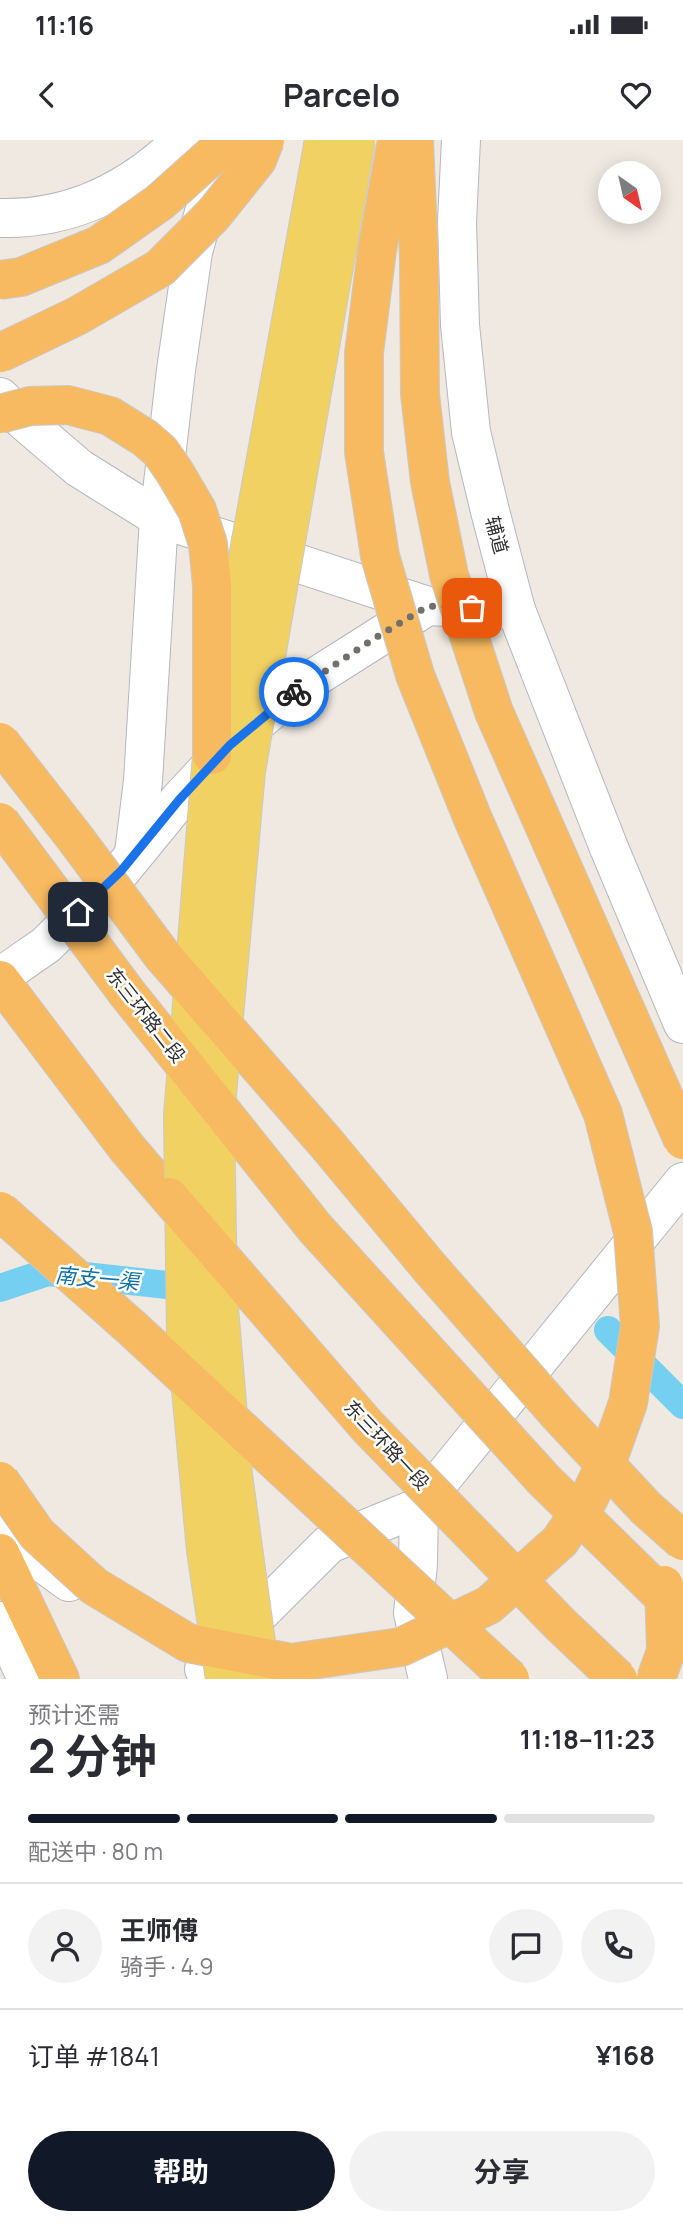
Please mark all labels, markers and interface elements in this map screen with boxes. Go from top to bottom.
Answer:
text: 11:16 [35,7,94,43]
text: Parcelo [283,73,400,117]
icon: back [28,76,66,114]
icon: heart [617,76,655,114]
north arrow [598,161,662,224]
map controls [598,161,661,224]
street label: 辅道 [480,513,514,557]
pin [442,578,502,638]
icon: bag [453,589,491,627]
courier [259,657,329,727]
icon: bike [275,673,313,711]
pin [48,882,108,942]
icon: home [59,893,97,931]
street label: 东三环路二段 [101,962,191,1068]
water label: 南支一渠 [54,1260,143,1296]
street label: 东三环路一段 [339,1394,435,1496]
text: 预计还需 [28,1698,120,1730]
text: 11:18–11:23 [520,1721,655,1757]
text: 2 分钟 [28,1724,157,1787]
text: 配送中 · 80 m [28,1835,163,1867]
button: person [28,1909,102,1983]
button: chat [489,1909,563,1983]
button: phone [581,1909,655,1983]
text: 王师傅 [120,1912,198,1948]
text: 骑手 · 4.9 [120,1950,214,1982]
text: ¥168 [596,2037,655,2073]
text: 订单 #1841 [28,2038,160,2074]
button: 帮助 [28,2131,335,2211]
button: 分享 [349,2131,655,2211]

